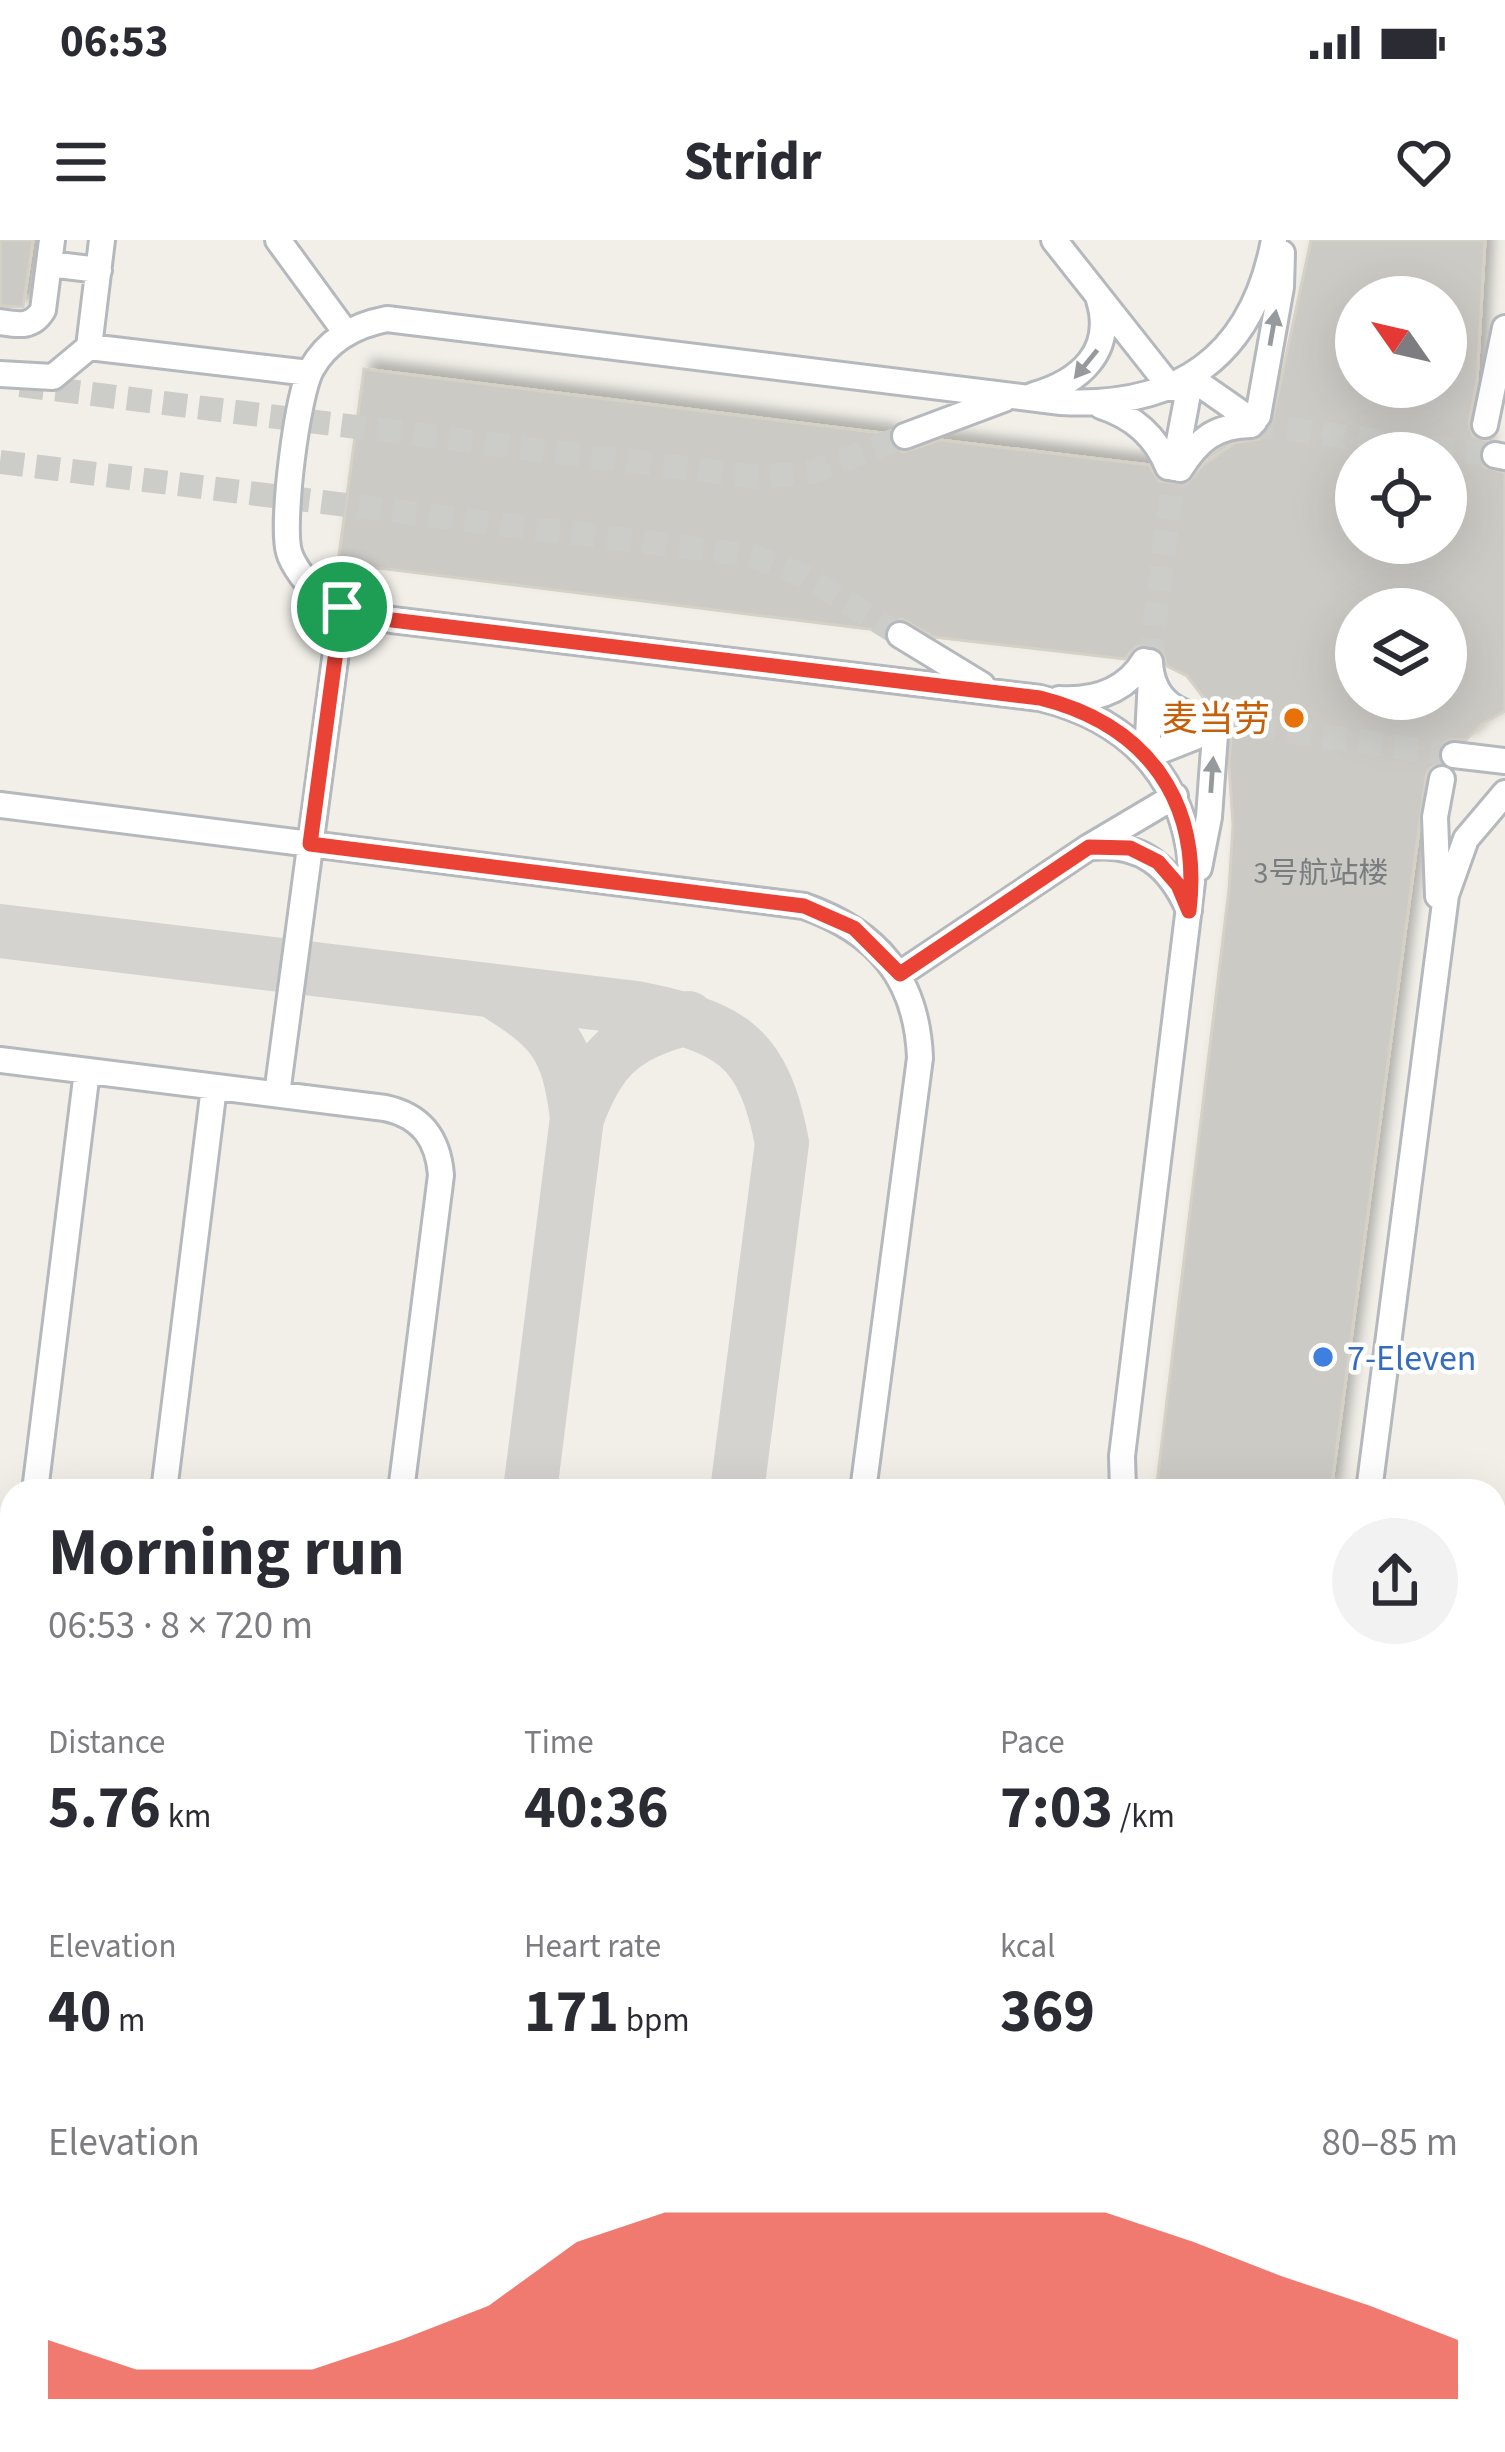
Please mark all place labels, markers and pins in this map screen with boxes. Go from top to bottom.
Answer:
pin [291,556,393,658]
place label: 麦当劳 [1162,694,1270,745]
marker: 麦当劳 [1281,705,1307,731]
place label: 7-Eleven [1347,1333,1477,1384]
marker: 7-Eleven [1310,1344,1336,1370]

